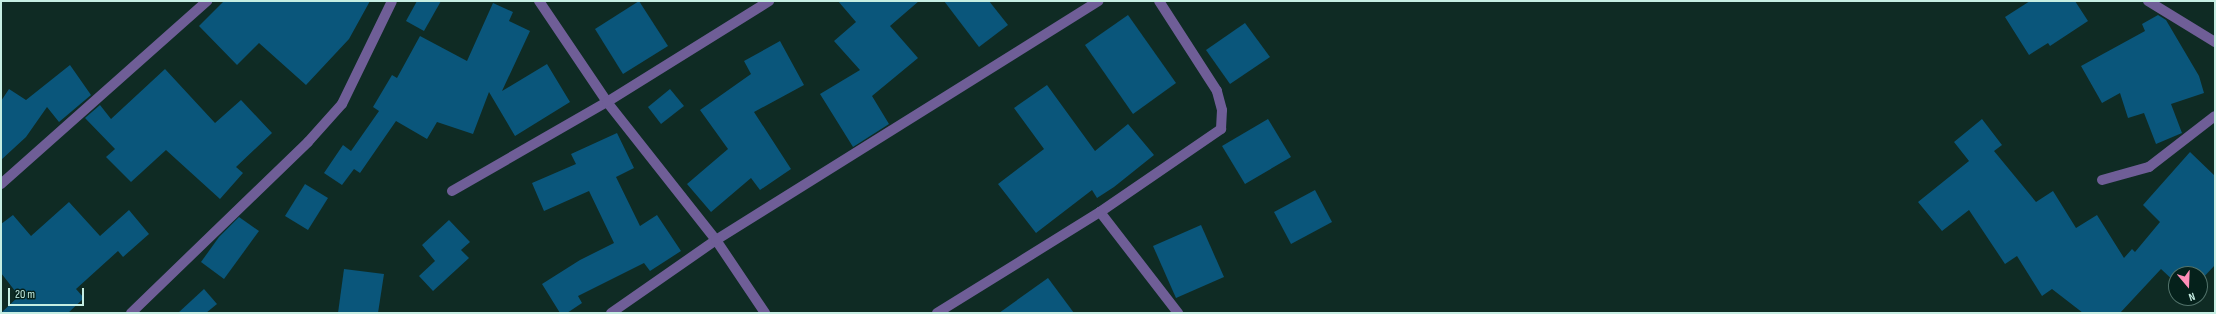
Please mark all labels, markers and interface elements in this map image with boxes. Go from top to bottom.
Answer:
north arrow [2168,266,2208,306]
scale bar [10,280,86,306]
text: 20 m [15,287,35,302]
text: N [2187,290,2197,304]

